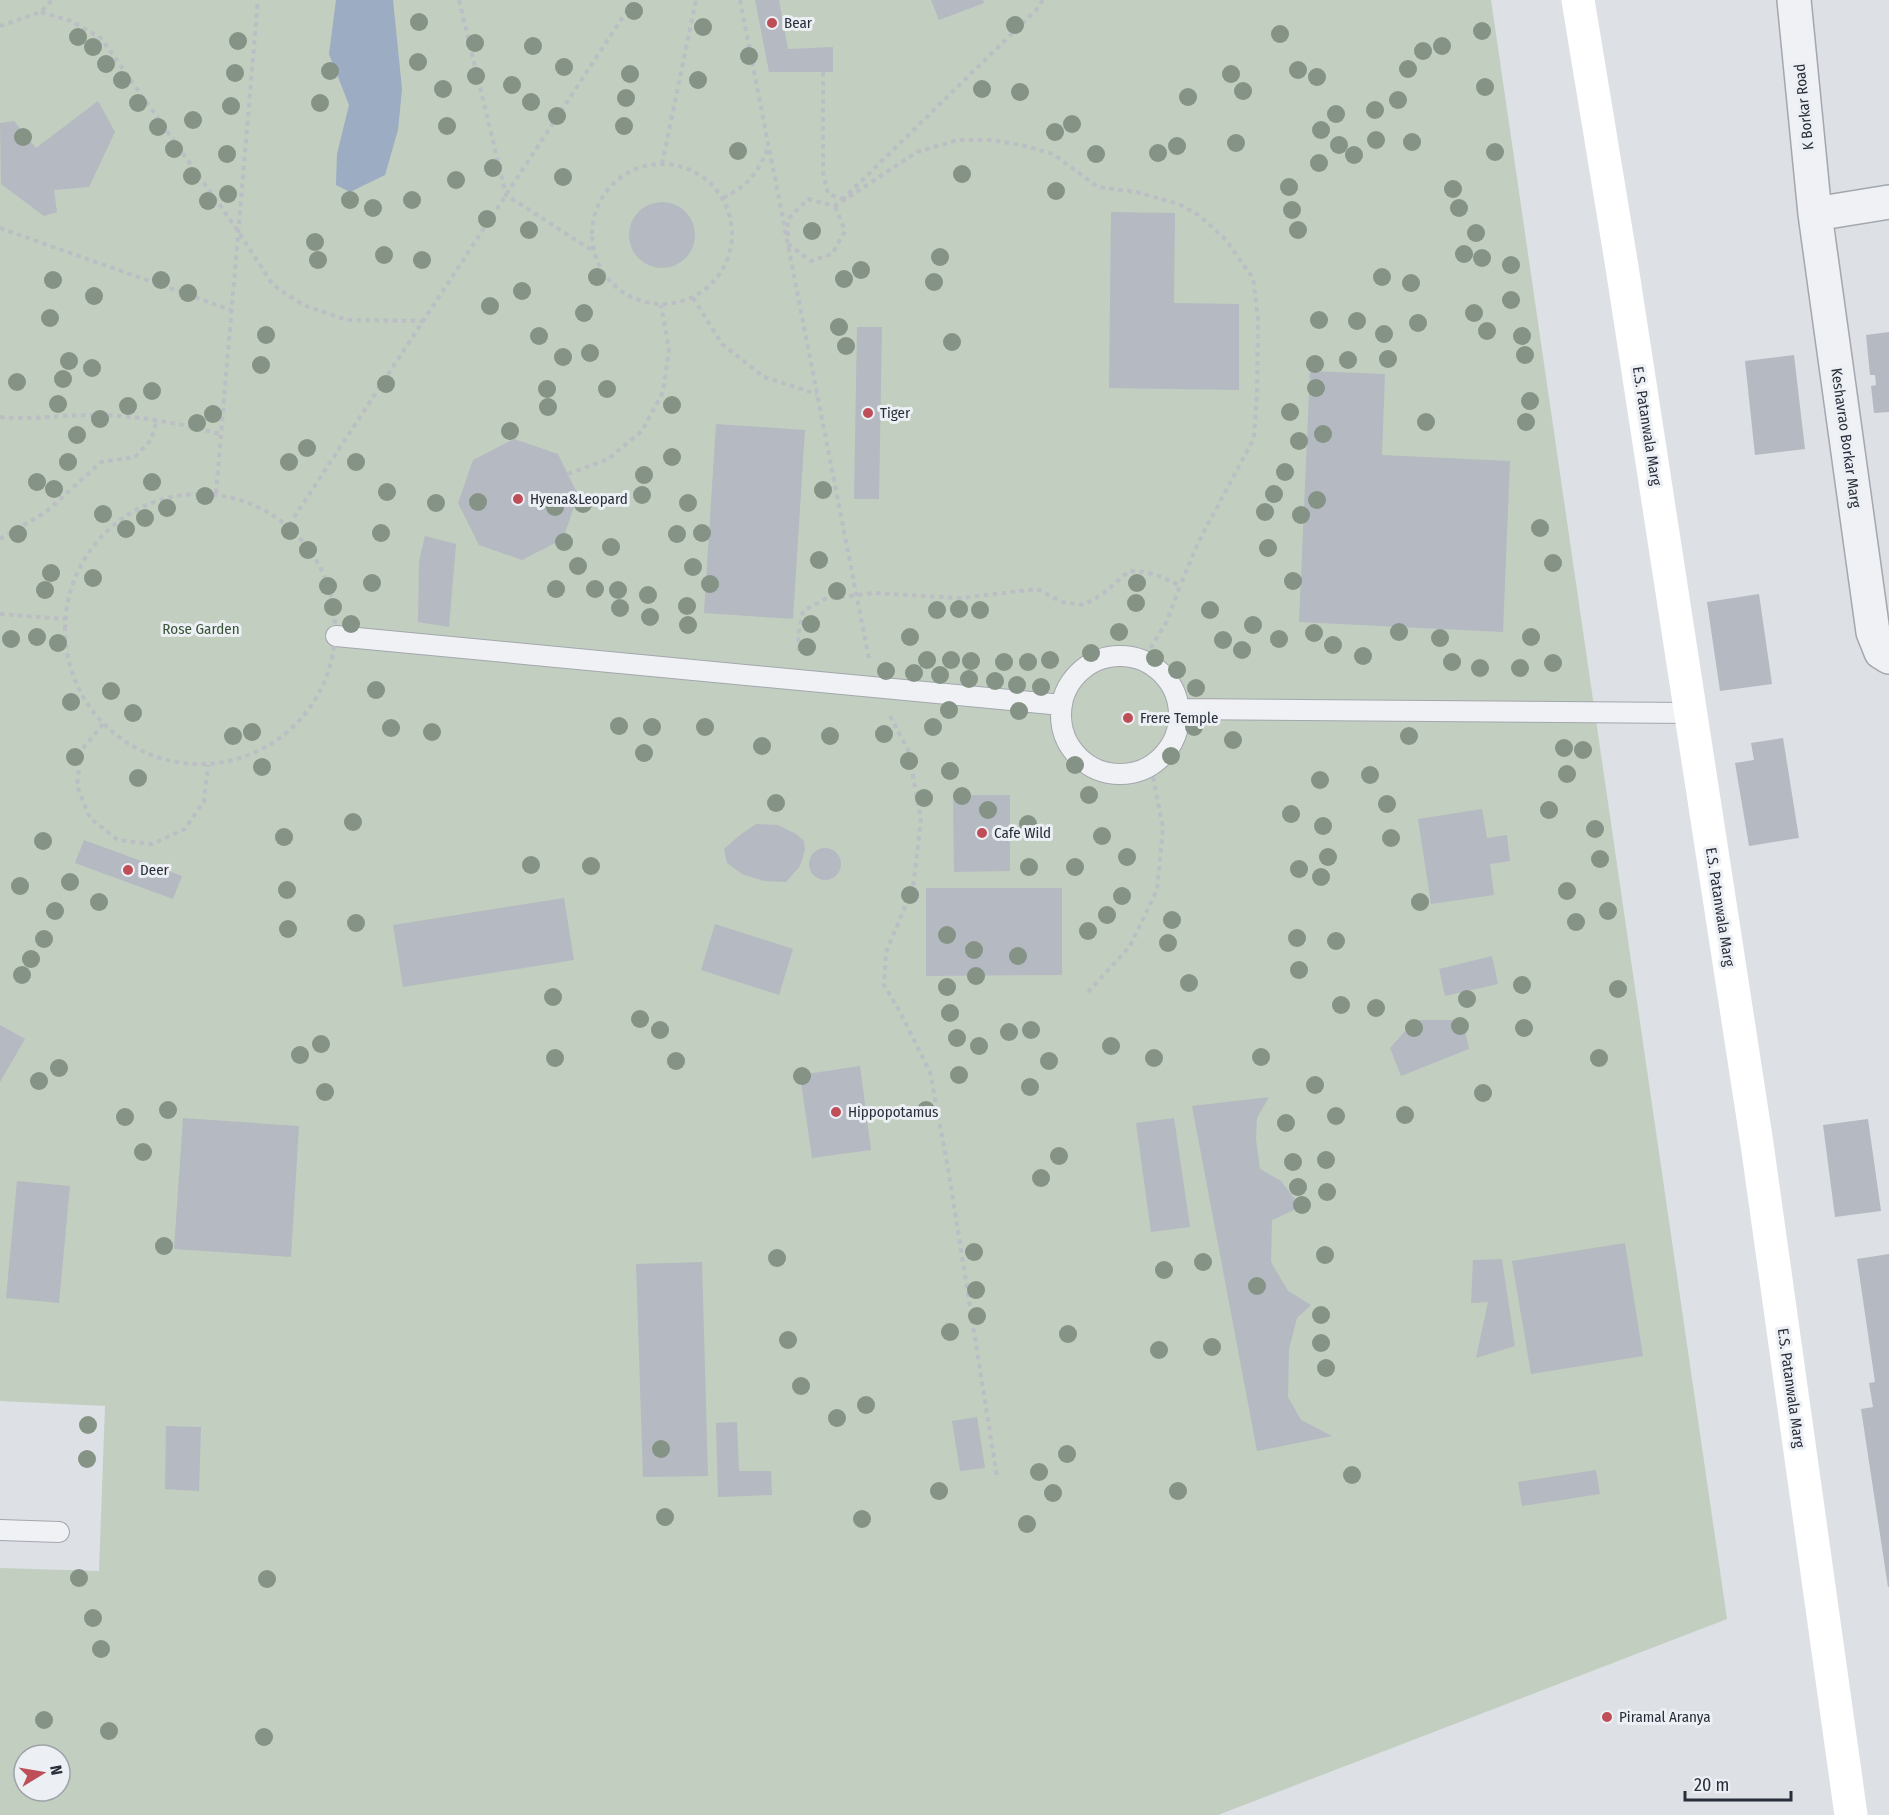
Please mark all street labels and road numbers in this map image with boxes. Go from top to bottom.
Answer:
street label: K Borkar Road [1791,63,1817,151]
street label: E.S. Patanwala Marg [1629,365,1665,487]
street label: Keshavrao Borkar Marg [1827,367,1865,509]
street label: E.S. Patanwala Marg [1702,846,1738,968]
street label: E.S. Patanwala Marg [1774,1327,1808,1449]

